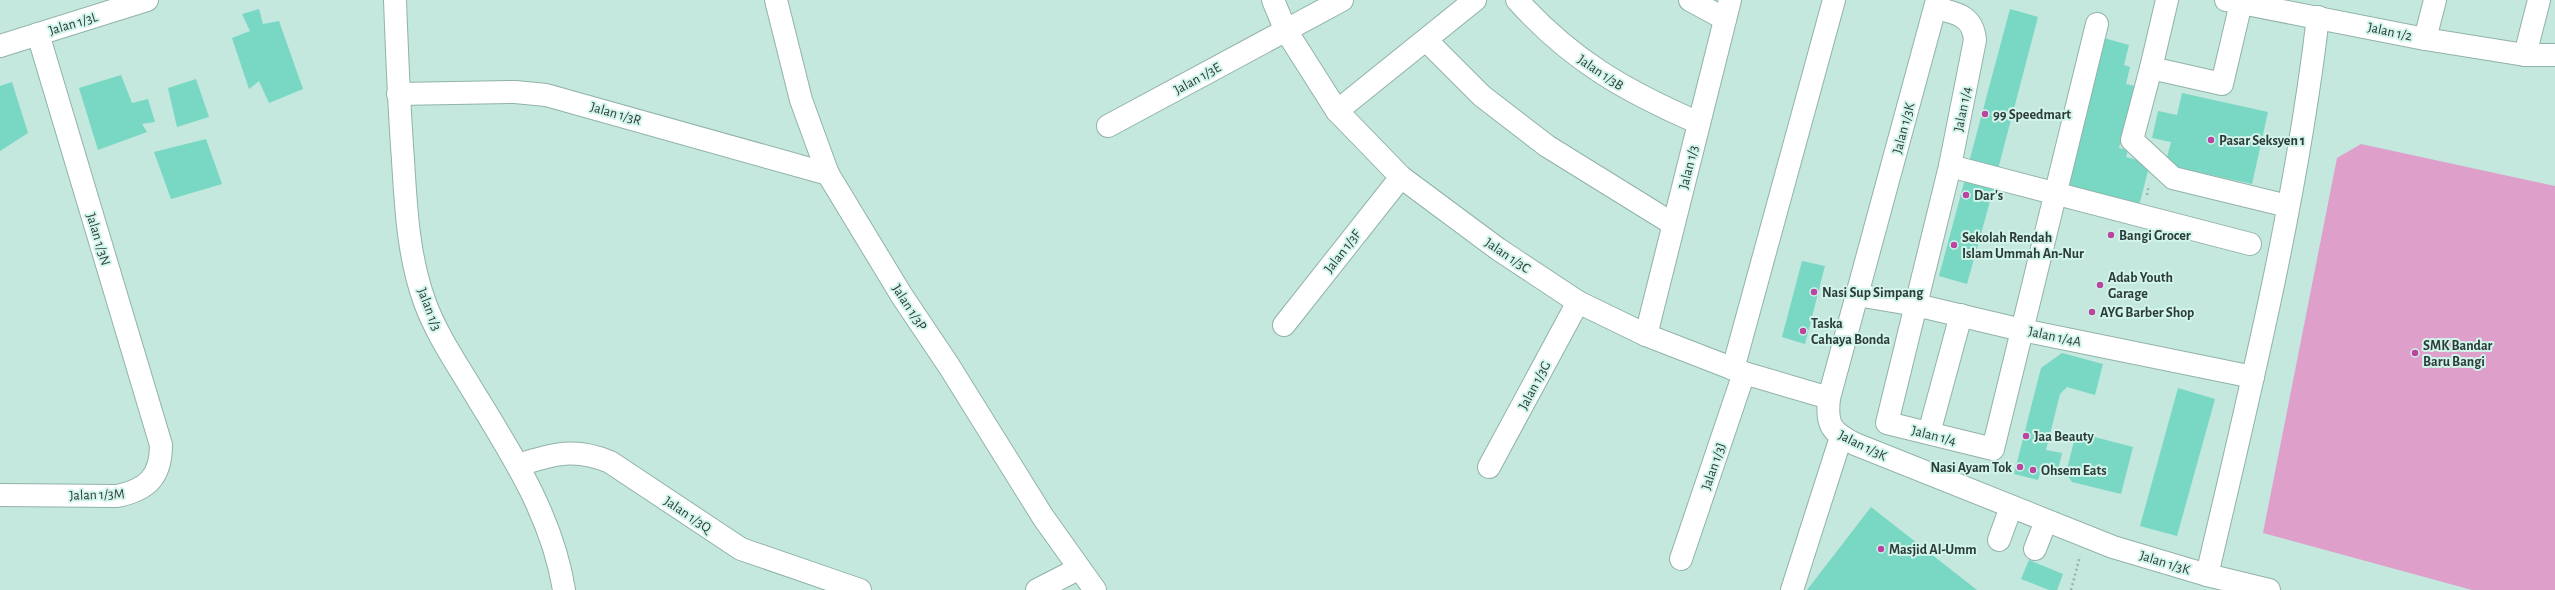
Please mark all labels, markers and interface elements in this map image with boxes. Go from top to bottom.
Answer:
street label: Jalan 1/3L [47,10,100,38]
street label: Jalan 1/2 [2366,20,2413,44]
street label: Jalan 1/3B [1575,52,1626,93]
street label: Jalan 1/3E [1172,60,1223,97]
street label: Jalan 1/4 [1952,85,1974,133]
street label: Jalan 1/3R [589,100,643,128]
street label: Jalan 1/3K [1890,101,1918,155]
place label: 99 Speedmart [1993,108,2071,122]
marker: 99 Speedmart [1980,109,1990,119]
place label: Pasar Seksyen 1 [2219,134,2305,148]
marker: Pasar Seksyen 1 [2206,135,2216,145]
street label: Jalan 1/3 [1677,144,1701,191]
place label: Dar's [1974,189,2003,203]
marker: Dar's [1961,190,1971,200]
street label: Jalan 1/3N [83,211,113,267]
street label: Jalan 1/3F [1322,227,1364,276]
place label: Bangi Grocer [2119,229,2191,243]
marker: Bangi Grocer [2106,230,2116,240]
place label: Sekolah Rendah Islam Ummah An-Nur [1962,231,2084,261]
street label: Jalan 1/3C [1482,236,1533,276]
marker: Sekolah Rendah Islam Ummah An-Nur [1949,240,1959,250]
place label: Adab Youth Garage [2108,271,2173,301]
marker: Adab Youth Garage [2095,280,2105,290]
street label: Jalan 1/3P [889,282,929,333]
street label: Jalan 1/3 [415,286,444,333]
place label: Nasi Sup Simpang [1822,286,1924,300]
marker: Nasi Sup Simpang [1809,287,1819,297]
place label: AYG Barber Shop [2100,306,2194,320]
marker: AYG Barber Shop [2087,307,2097,317]
place label: Taska Cahaya Bonda [1811,317,1891,347]
street label: Jalan 1/4A [2027,325,2082,349]
marker: Taska Cahaya Bonda [1798,326,1808,336]
place label: SMK Bandar Baru Bangi [2423,339,2493,369]
marker: SMK Bandar Baru Bangi [2410,348,2420,358]
street label: Jalan 1/3G [1516,359,1553,412]
street label: Jalan 1/4 [1910,424,1958,448]
street label: Jalan 1/3K [1836,428,1889,464]
place label: Jaa Beauty [2034,430,2094,444]
marker: Jaa Beauty [2021,431,2031,441]
street label: Jalan 1/3J [1699,441,1729,492]
place label: Nasi Ayam Tok [1930,461,2012,475]
marker: Nasi Ayam Tok [2015,462,2025,472]
place label: Ohsem Eats [2041,464,2107,478]
marker: Ohsem Eats [2028,465,2038,475]
street label: Jalan 1/3M [69,487,125,503]
street label: Jalan 1/3Q [661,494,715,537]
place label: Masjid Al-Umm [1889,543,1977,557]
marker: Masjid Al-Umm [1876,544,1886,554]
street label: Jalan 1/3K [2138,549,2192,577]

